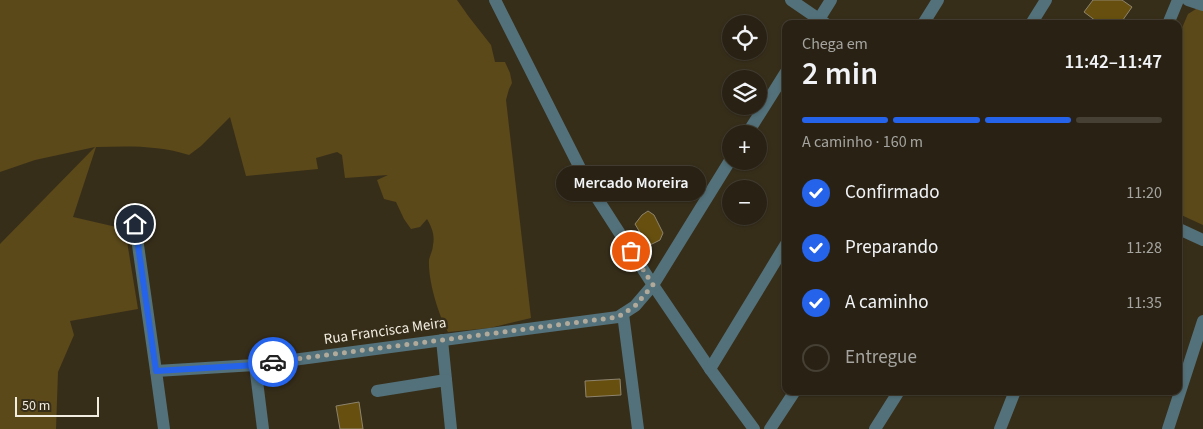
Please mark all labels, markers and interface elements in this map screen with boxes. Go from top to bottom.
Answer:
map controls [722,15,767,225]
button: locate [722,15,767,60]
text: Chega em [802,33,868,55]
text: 11:42–11:47 [1064,49,1162,76]
text: 2 min [802,51,878,97]
button: layers [722,70,767,115]
button: + [722,125,767,170]
text: A caminho · 160 m [802,131,923,153]
callout: Mercado Moreira [556,166,706,201]
text: Mercado Moreira [574,172,688,194]
icon: check [802,179,830,207]
text: Confirmado [845,179,940,206]
button: − [722,180,767,225]
text: 11:20 [1126,182,1162,204]
pin [114,203,156,245]
icon: home [121,210,149,238]
pin [610,230,652,272]
icon: check [802,234,830,262]
text: Preparando [845,234,938,261]
icon: bag [617,237,645,265]
text: 11:28 [1126,237,1162,259]
icon: check [802,289,830,317]
text: A caminho [845,289,929,316]
text: 11:35 [1126,292,1162,314]
street label: Rua Francisca Meira [322,312,448,350]
courier [248,337,298,387]
text: Entregue [845,344,917,371]
icon: car [259,348,287,376]
scale bar [15,394,99,417]
text: 50 m [22,396,50,416]

